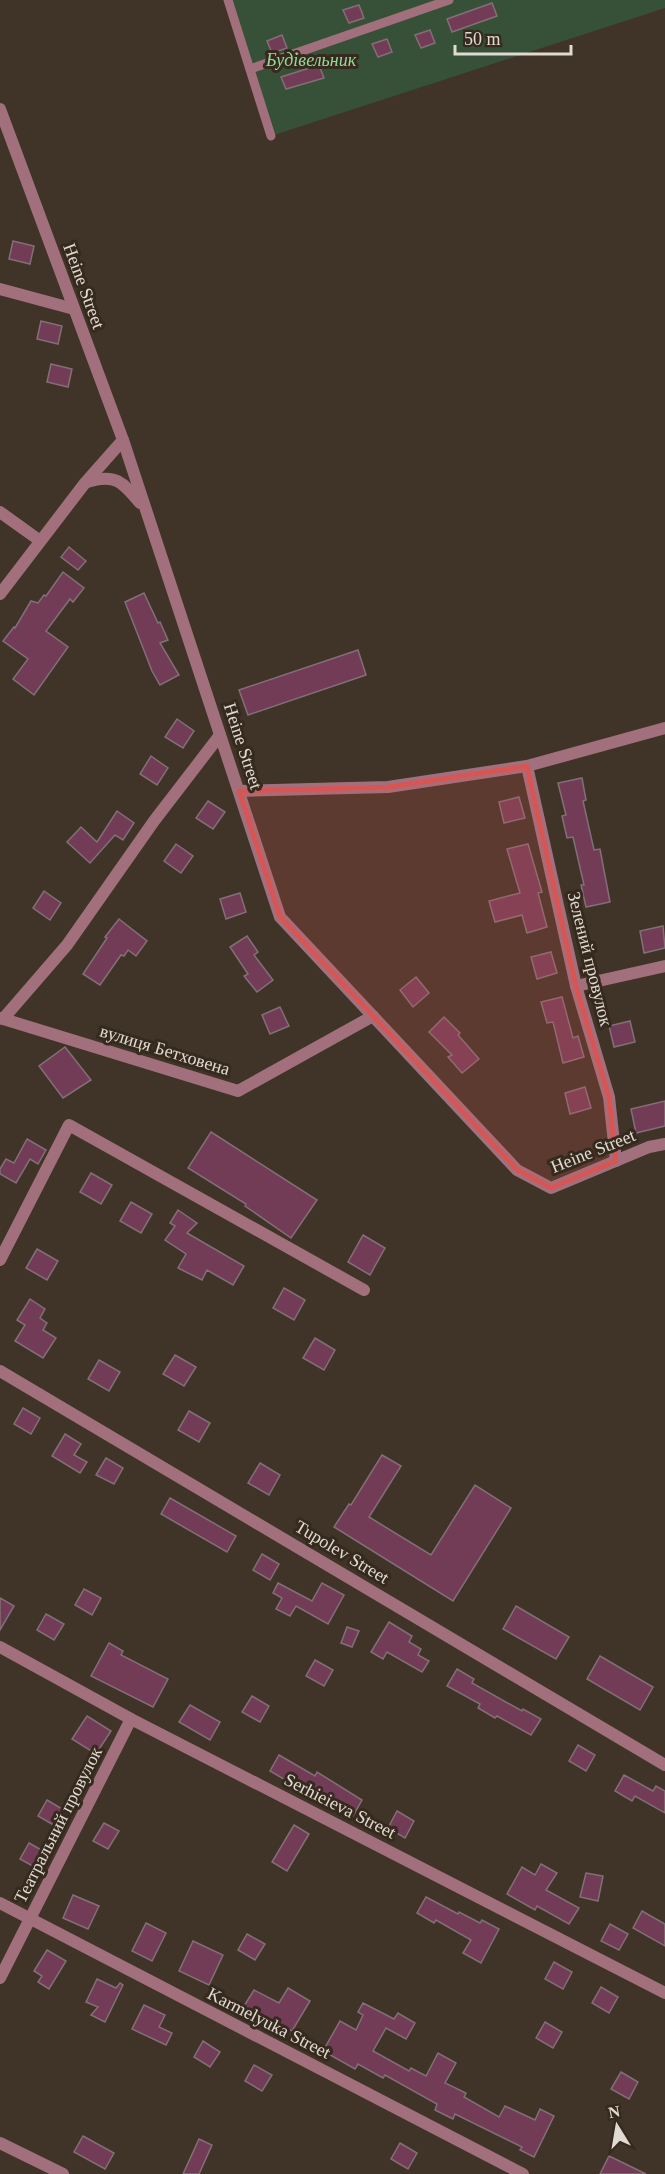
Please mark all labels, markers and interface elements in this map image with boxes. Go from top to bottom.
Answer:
scale bar [455,18,570,56]
text: 50 m [464,29,501,49]
park label: Будівельник [265,50,357,70]
street label: Heine Street [59,241,109,331]
street label: Heine Street [220,700,266,792]
street label: Зелений провулок [564,890,616,1029]
street label: вулиця Бетховена [98,1021,232,1079]
street label: Heine Street [548,1125,638,1177]
street label: Tupolev Street [291,1516,393,1588]
street label: Театральний провулок [10,1743,106,1906]
street label: Serhieieva Street [281,1769,399,1843]
street label: Karmelyuka Street [204,1983,334,2063]
north arrow [587,2096,647,2156]
text: N [607,2102,622,2121]

